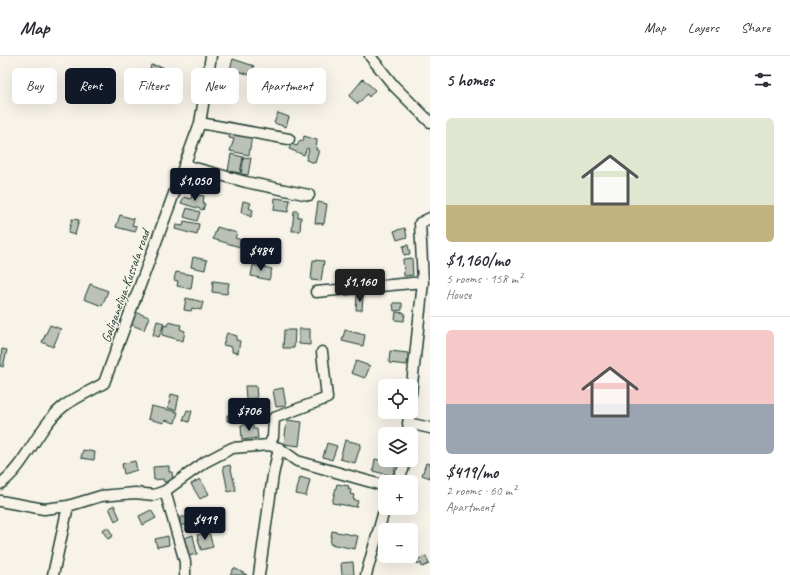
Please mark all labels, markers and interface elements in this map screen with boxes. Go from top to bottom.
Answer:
text: Map [20,16,50,40]
text: Map [644,19,666,36]
text: Layers [688,19,719,36]
text: Share [741,19,770,36]
chip: Buy [12,68,57,104]
chip: Rent [65,68,116,104]
chip: Filters [124,68,183,104]
chip: New [191,68,239,104]
chip: Apartment [247,68,326,104]
icon: filters [752,69,774,91]
text: 5 homes [446,70,494,91]
icon: home [574,144,646,216]
pin: $1,050 [162,168,228,202]
text: $1,050 [179,173,211,189]
street label: Galiganeliya-Kussala road [97,225,155,345]
pin: $484 [237,238,285,272]
text: $484 [249,243,273,259]
text: $1,160/mo [446,250,510,271]
pin: $1,160 [327,269,393,303]
text: 5 rooms · 158 m² [446,271,522,287]
text: $1,160 [344,274,376,290]
text: House [446,287,471,303]
icon: home [574,356,646,428]
map controls [378,379,418,563]
button: locate [378,379,418,419]
pin: $706 [225,398,273,432]
text: $706 [237,403,261,419]
button: layers [378,427,418,467]
text: $419/mo [446,462,498,483]
button: + [378,475,418,515]
text: 2 rooms · 60 m² [446,483,516,499]
text: Apartment [446,499,494,515]
pin: $419 [181,507,229,541]
text: $419 [193,512,217,528]
button: − [378,523,418,563]

